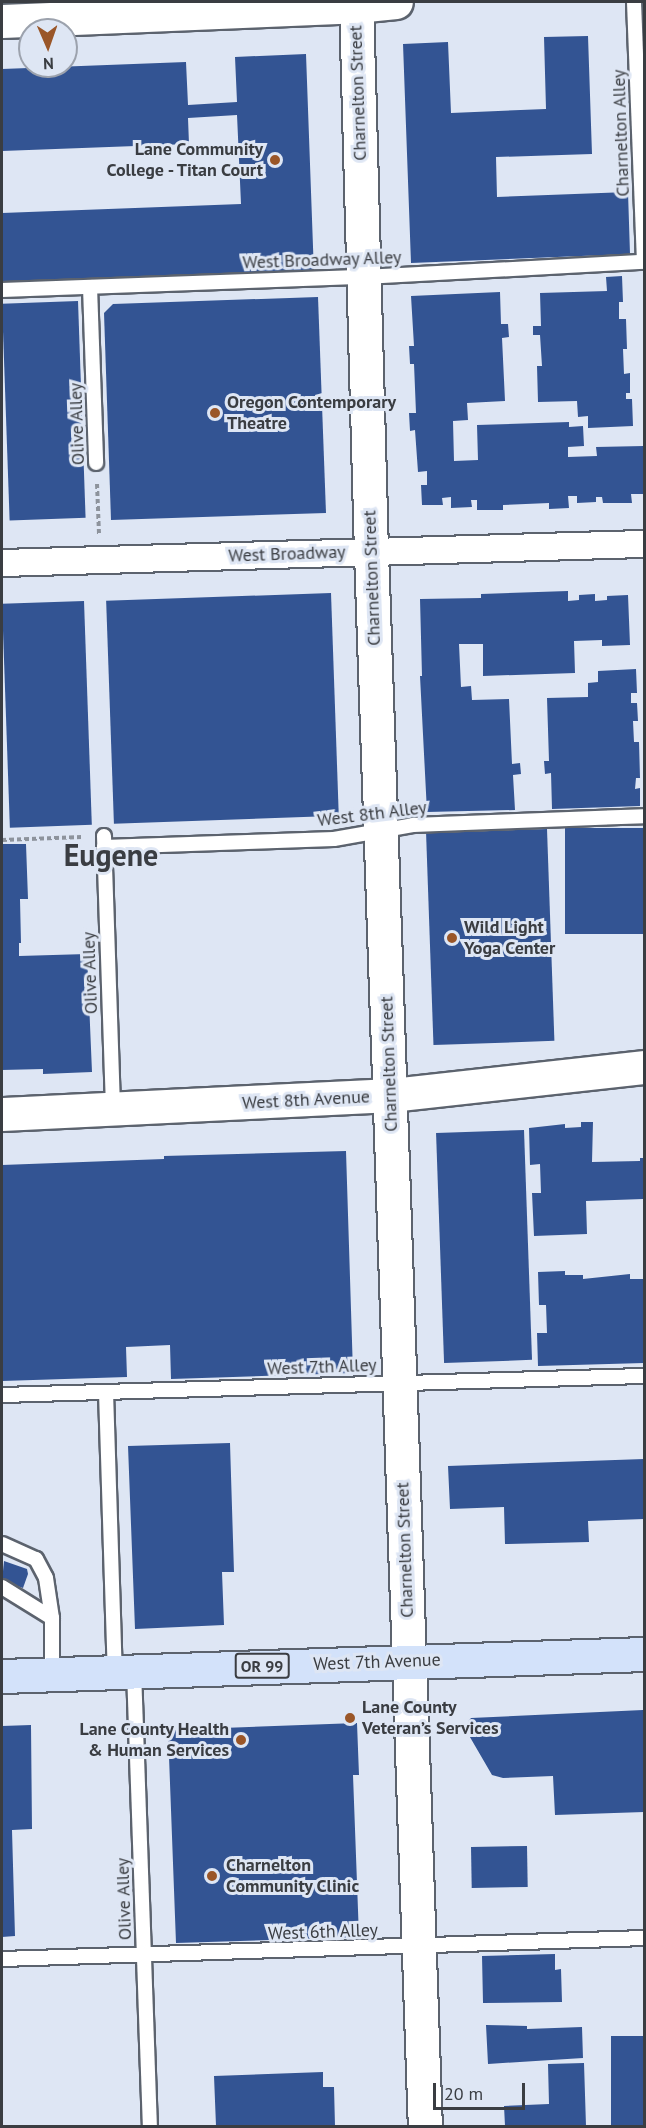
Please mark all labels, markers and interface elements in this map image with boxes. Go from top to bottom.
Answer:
north arrow [18,18,78,78]
street label: Charnelton Street [345,25,371,161]
text: N [43,54,54,74]
street label: Charnelton Alley [608,69,634,197]
place label: Lane Community College - Titan Court [103,139,263,182]
marker: Lane Community College - Titan Court [268,153,282,167]
street label: West Broadway Alley [242,246,402,274]
street label: Olive Alley [65,382,89,466]
place label: Oregon Contemporary Theatre [227,392,396,434]
marker: Oregon Contemporary Theatre [208,406,222,420]
street label: Charnelton Street [359,510,385,646]
street label: West Broadway [228,541,346,567]
street label: West 8th Alley [316,797,428,831]
district label: Eugene [64,837,158,873]
place label: Wild Light Yoga Center [464,917,556,960]
street label: Olive Alley [78,931,102,1015]
marker: Wild Light Yoga Center [445,931,459,945]
street label: Charnelton Street [376,996,402,1132]
street label: West 8th Avenue [241,1086,371,1114]
street label: West 7th Alley [267,1354,377,1380]
street label: Charnelton Street [392,1482,418,1618]
street label: West 7th Avenue [313,1649,441,1675]
road number: OR 99 [234,1653,290,1679]
place label: Lane County Veteran’s Services [362,1697,499,1740]
marker: Lane County Veteran’s Services [343,1711,357,1725]
place label: Lane County Health & Human Services [79,1719,229,1762]
marker: Lane County Health & Human Services [234,1733,248,1747]
place label: Charnelton Community Clinic [226,1855,360,1898]
street label: Olive Alley [112,1857,136,1941]
marker: Charnelton Community Clinic [203,1867,221,1885]
street label: West 6th Alley [267,1919,379,1945]
scale bar [436,2071,528,2109]
text: 20 m [444,2082,483,2105]

